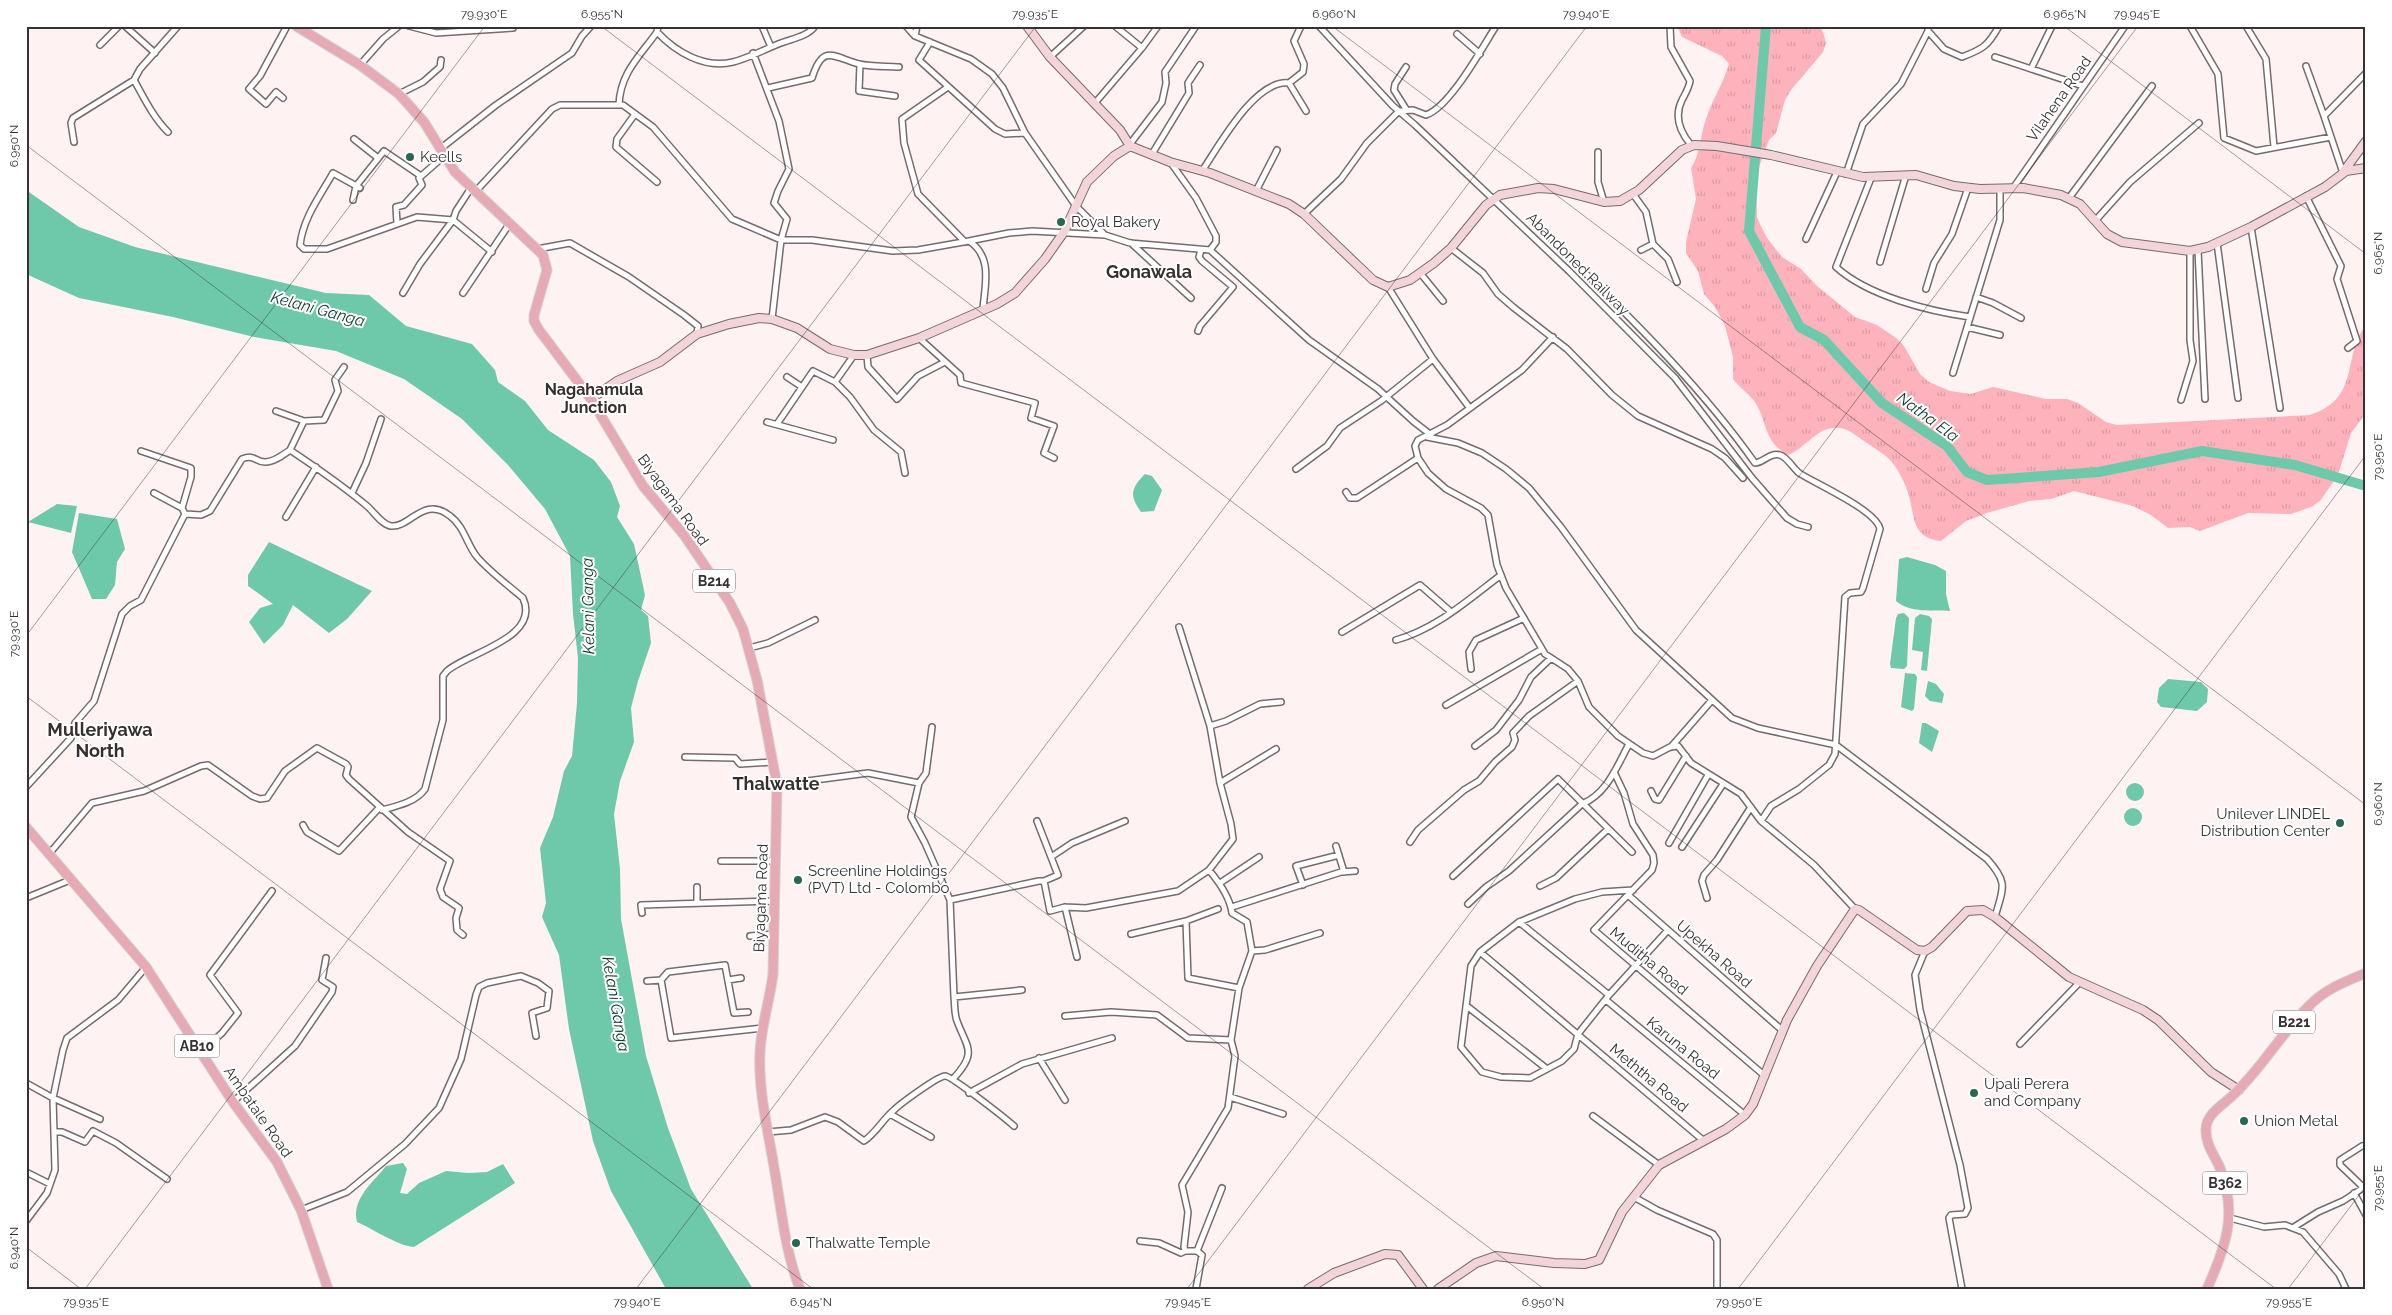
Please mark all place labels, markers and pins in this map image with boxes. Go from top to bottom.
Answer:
place label: Keells [420,148,462,166]
marker: Keells [404,151,416,163]
place label: Royal Bakery [1071,213,1161,231]
marker: Royal Bakery [1055,216,1067,228]
place label: Unilever LINDEL Distribution Center [2201,805,2331,840]
marker: Unilever LINDEL Distribution Center [2334,817,2346,829]
place label: Screenline Holdings (PVT) Ltd - Colombo [808,862,949,897]
marker: Screenline Holdings (PVT) Ltd - Colombo [792,874,804,886]
place label: Upali Perera and Company [1984,1075,2081,1110]
marker: Upali Perera and Company [1968,1087,1980,1099]
place label: Union Metal [2254,1112,2339,1130]
marker: Union Metal [2238,1115,2250,1127]
place label: Thalwatte Temple [806,1234,931,1252]
marker: Thalwatte Temple [790,1237,802,1249]

